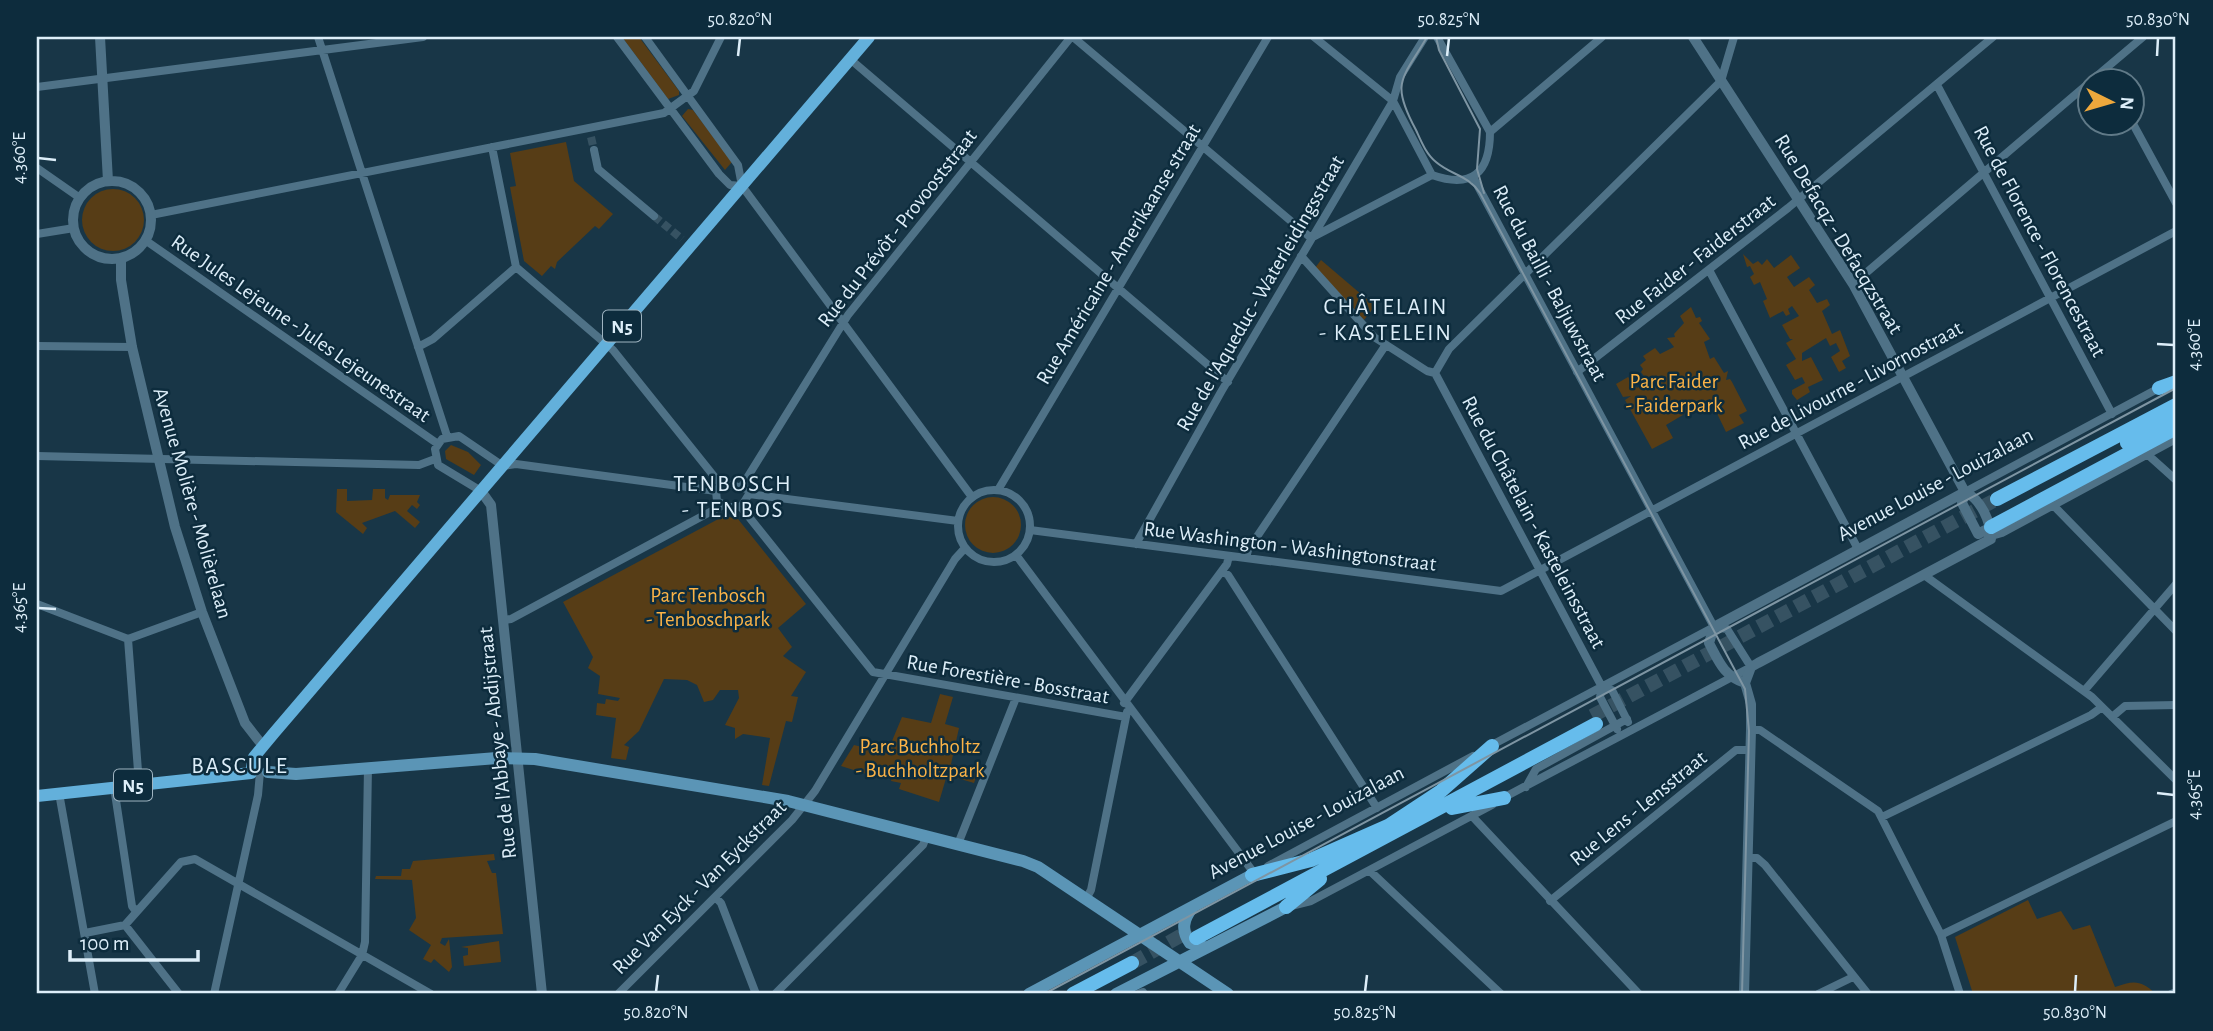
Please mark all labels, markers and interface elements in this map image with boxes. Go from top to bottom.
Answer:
text: 50.820°N [708,11,772,29]
text: 50.825°N [1418,11,1480,29]
text: 50.830°N [2126,11,2190,29]
north arrow [2076,66,2146,136]
text: N [2116,96,2136,111]
street label: Rue Américaine - Amerikaanse straat [1032,120,1205,388]
street label: Rue de Florence - Florencestraat [1970,122,2110,361]
street label: Rue du Prévôt - Provooststraat [814,125,981,331]
street label: Rue Defacqz - Defacqzstraat [1771,131,1907,338]
text: 4.360°E [11,132,29,184]
street label: Rue de l'Aqueduc - Waterleidingsstraat [1173,152,1348,435]
street label: Rue du Bailli - Baljuwstraat [1489,182,1610,385]
street label: Rue Faider - Faiderstraat [1611,190,1780,328]
street label: Rue Jules Lejeune - Jules Lejeunestraat [167,231,434,426]
district label: CHÂTELAIN - KASTELEIN [1319,293,1453,345]
road number: N5 [603,310,641,342]
street label: Rue de Livourne - Livornostraat [1735,317,1966,454]
text: 4.360°E [2186,319,2204,371]
park label: Parc Faider - Faiderpark [1625,371,1723,416]
street label: Avenue Molière - Molièrelaan [149,385,236,621]
street label: Rue du Châtelain - Kasteleinsstraat [1458,393,1609,652]
street label: Avenue Louise - Louizalaan [1834,424,2036,545]
district label: TENBOSCH - TENBOS [673,473,793,522]
street label: Rue Washington - Washingtonstraat [1142,518,1438,575]
text: 4.365°E [11,583,29,633]
park label: Parc Tenbosch - Tenboschpark [646,585,770,630]
street label: Rue de l'Abbaye - Abdijstraat [475,626,520,860]
street label: Rue Forestière - Bosstraat [905,651,1111,708]
park label: Parc Buchholtz - Buchholtzpark [855,736,985,781]
street label: Rue Lens - Lensstraat [1566,747,1711,870]
district label: BASCULE [191,755,289,778]
street label: Avenue Louise - Louizalaan [1205,762,1407,883]
road number: N5 [114,770,152,800]
text: 4.365°E [2186,770,2204,820]
street label: Rue Van Eyck - Van Eyckstraat [608,796,790,978]
scale bar [70,919,198,963]
text: 100 m [80,933,130,954]
text: 50.820°N [624,1004,688,1022]
text: 50.825°N [1334,1004,1396,1022]
text: 50.830°N [2043,1004,2107,1022]

